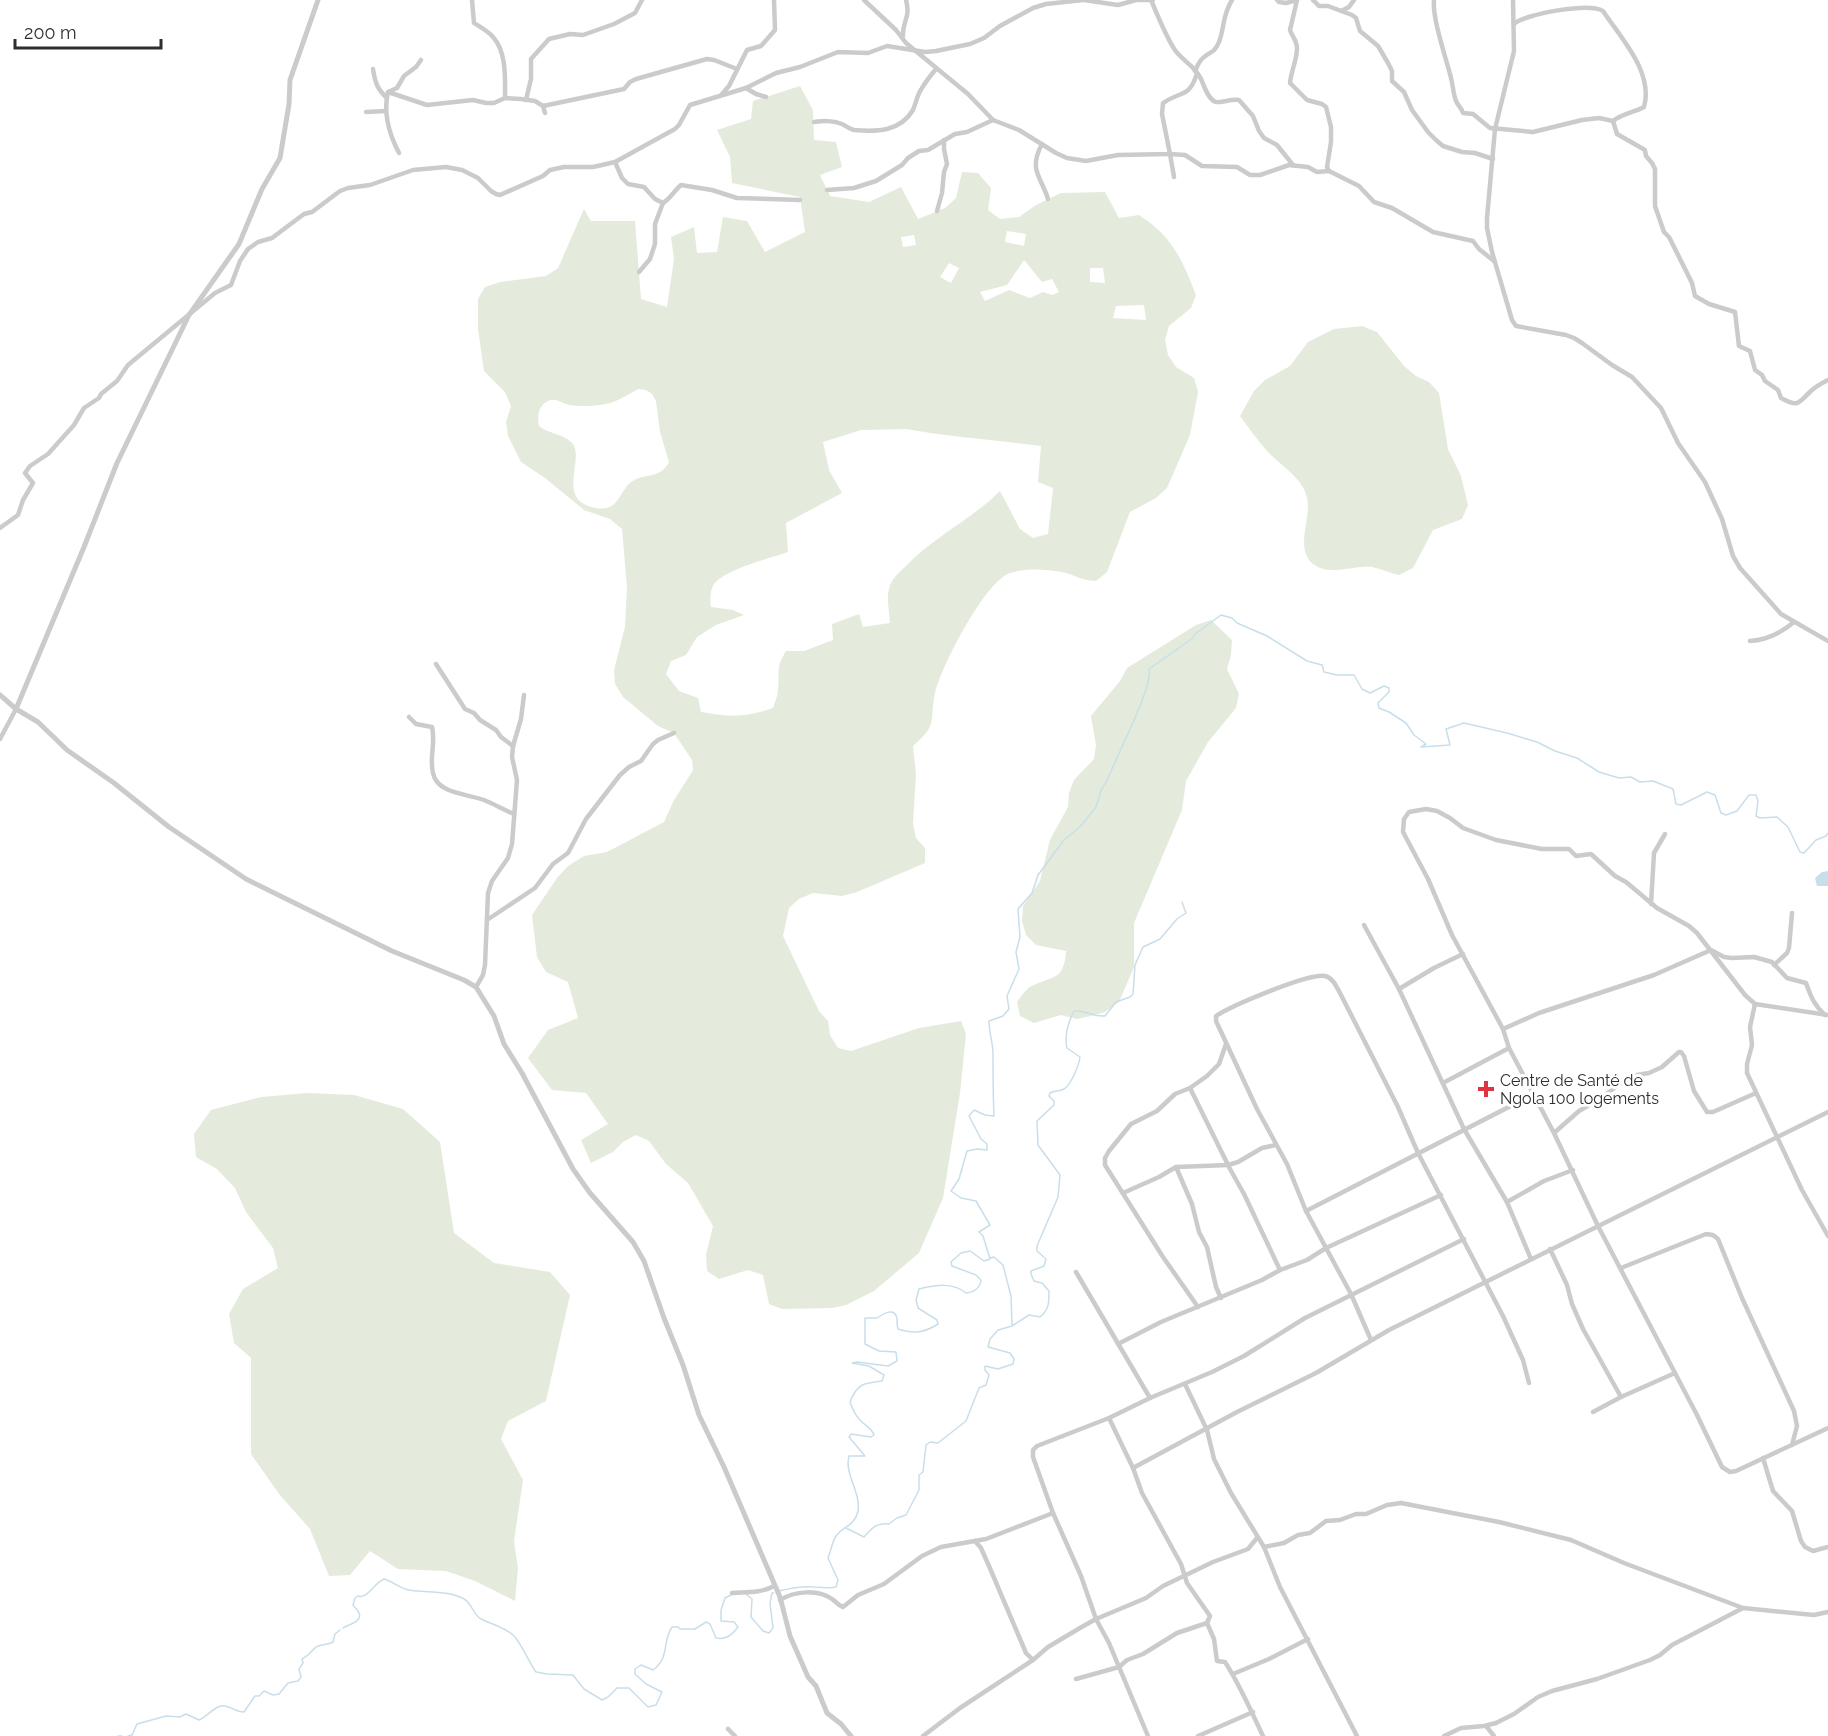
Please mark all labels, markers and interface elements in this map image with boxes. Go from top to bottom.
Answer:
scale bar [15,12,160,50]
text: 200 m [24,22,77,43]
place label: Centre de Santé de Ngola 100 logements [1500,1071,1659,1108]
marker: Centre de Santé de Ngola 100 logements [1477,1080,1495,1098]

